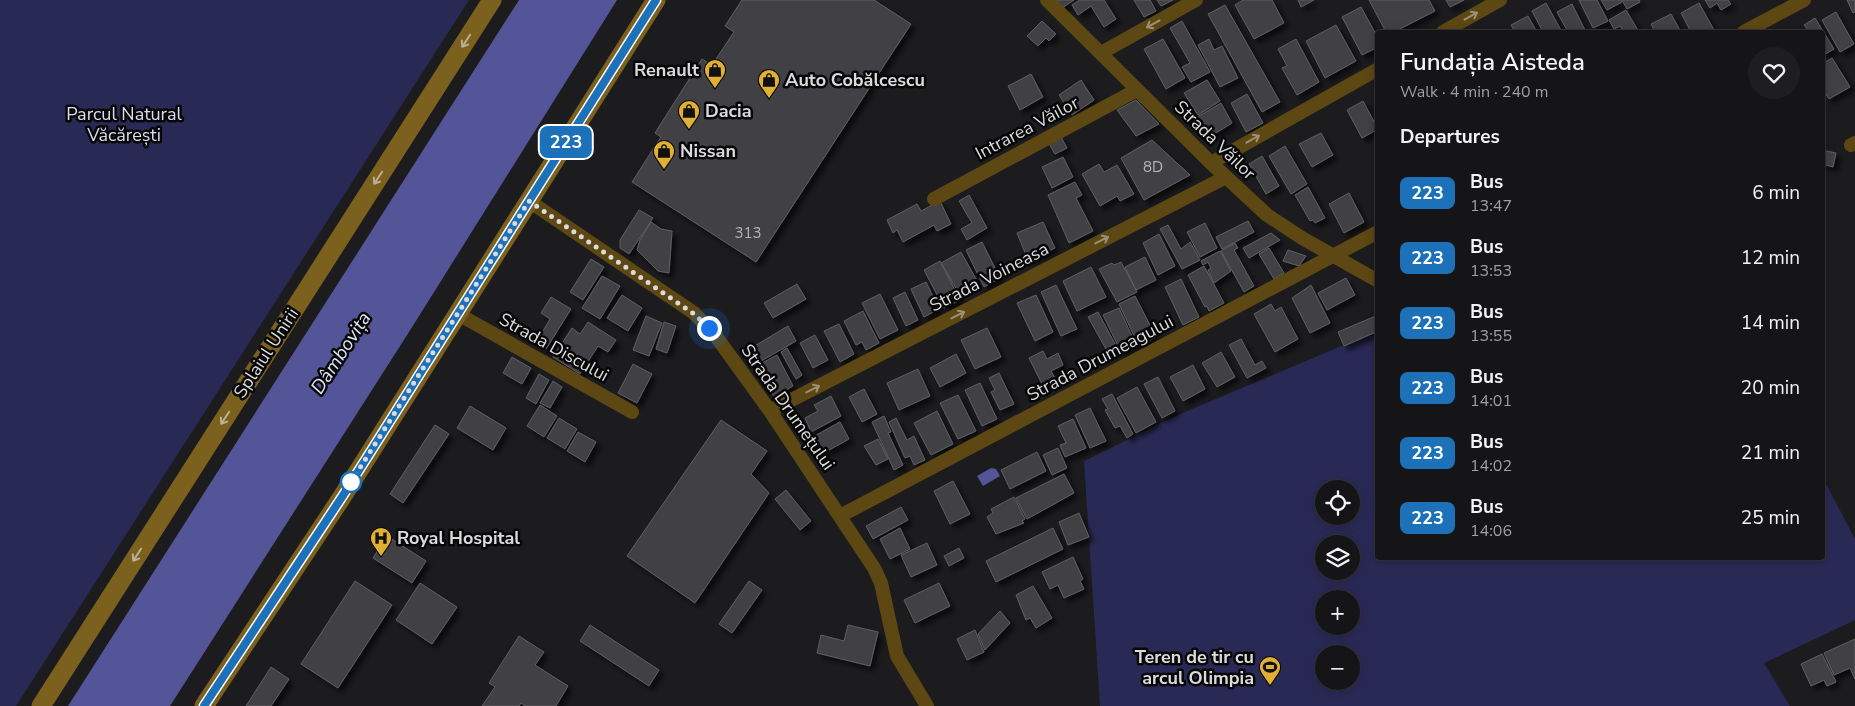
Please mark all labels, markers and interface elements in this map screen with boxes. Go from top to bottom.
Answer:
one-way arrow [1464,11,1478,21]
one-way arrow [1147,19,1161,29]
one-way arrow [460,34,471,48]
text: Fundația Aisteda [1400,46,1585,78]
button: heart [1748,47,1800,99]
place label: Renault [634,58,699,82]
shop icon: Renault [703,58,727,89]
shop icon: Auto Cobălcescu [757,68,781,99]
place label: Auto Cobălcescu [785,68,925,92]
text: Walk · 4 min · 240 m [1400,81,1548,103]
street label: Intrarea Văilor [971,90,1083,165]
street label: Strada Văilor [1169,95,1261,185]
shop icon: Dacia [677,99,701,130]
place label: Dacia [705,99,752,123]
park label: Parcul Natural Văcărești [66,102,183,147]
text: Departures [1400,124,1500,150]
line badge: 223 [537,126,595,158]
text: 223 [550,130,582,154]
one-way arrow [1246,134,1260,144]
shop icon: Nissan [652,139,676,170]
place label: Nissan [680,139,736,163]
house number: 8D [1143,157,1163,177]
text: Bus [1470,169,1503,195]
one-way arrow [373,171,383,185]
text: 6 min [1752,180,1800,206]
text: 223 [1411,181,1444,205]
text: 13:47 [1470,195,1512,217]
house number: 313 [734,223,762,243]
text: Bus [1470,234,1503,260]
one-way arrow [1094,235,1109,244]
street label: Strada Voineasa [925,237,1053,317]
text: 12 min [1741,245,1800,271]
text: 223 [1411,246,1444,270]
text: 13:53 [1470,260,1512,282]
text: Bus [1470,299,1503,325]
street label: Splaiul Unirii [228,303,304,403]
water label: Dâmbovița [305,307,377,399]
street label: Strada Discului [495,307,613,387]
street label: Strada Drumeagului [1023,309,1177,407]
one-way arrow [950,310,965,320]
text: 14 min [1741,310,1800,336]
text: 223 [1411,311,1444,335]
your location [697,316,722,341]
text: 13:55 [1470,325,1512,347]
street label: Strada Drumețului [736,339,840,475]
text: Bus [1470,364,1503,390]
text: 20 min [1741,375,1800,401]
text: 223 [1411,376,1444,400]
one-way arrow [805,384,820,393]
text: 14:01 [1470,390,1512,412]
one-way arrow [219,411,229,425]
text: Bus [1470,429,1503,455]
text: 21 min [1741,440,1800,466]
text: 223 [1411,441,1444,465]
text: 14:02 [1470,455,1512,477]
unlabelled marker [340,471,362,493]
map controls [1315,480,1360,690]
button: locate [1315,480,1360,525]
text: Bus [1470,494,1503,520]
text: 25 min [1741,505,1800,531]
text: 223 [1411,506,1444,530]
text: 14:06 [1470,520,1512,542]
hospital icon: Royal Hospital [369,526,393,557]
place label: Royal Hospital [397,526,520,550]
button: layers [1315,535,1360,580]
one-way arrow [132,548,142,562]
button: + [1315,590,1360,635]
place label: Teren de tir cu arcul Olimpia [1135,645,1254,690]
button: − [1315,645,1360,690]
sports icon: Teren de tir cu arcul Olimpia [1258,655,1282,686]

